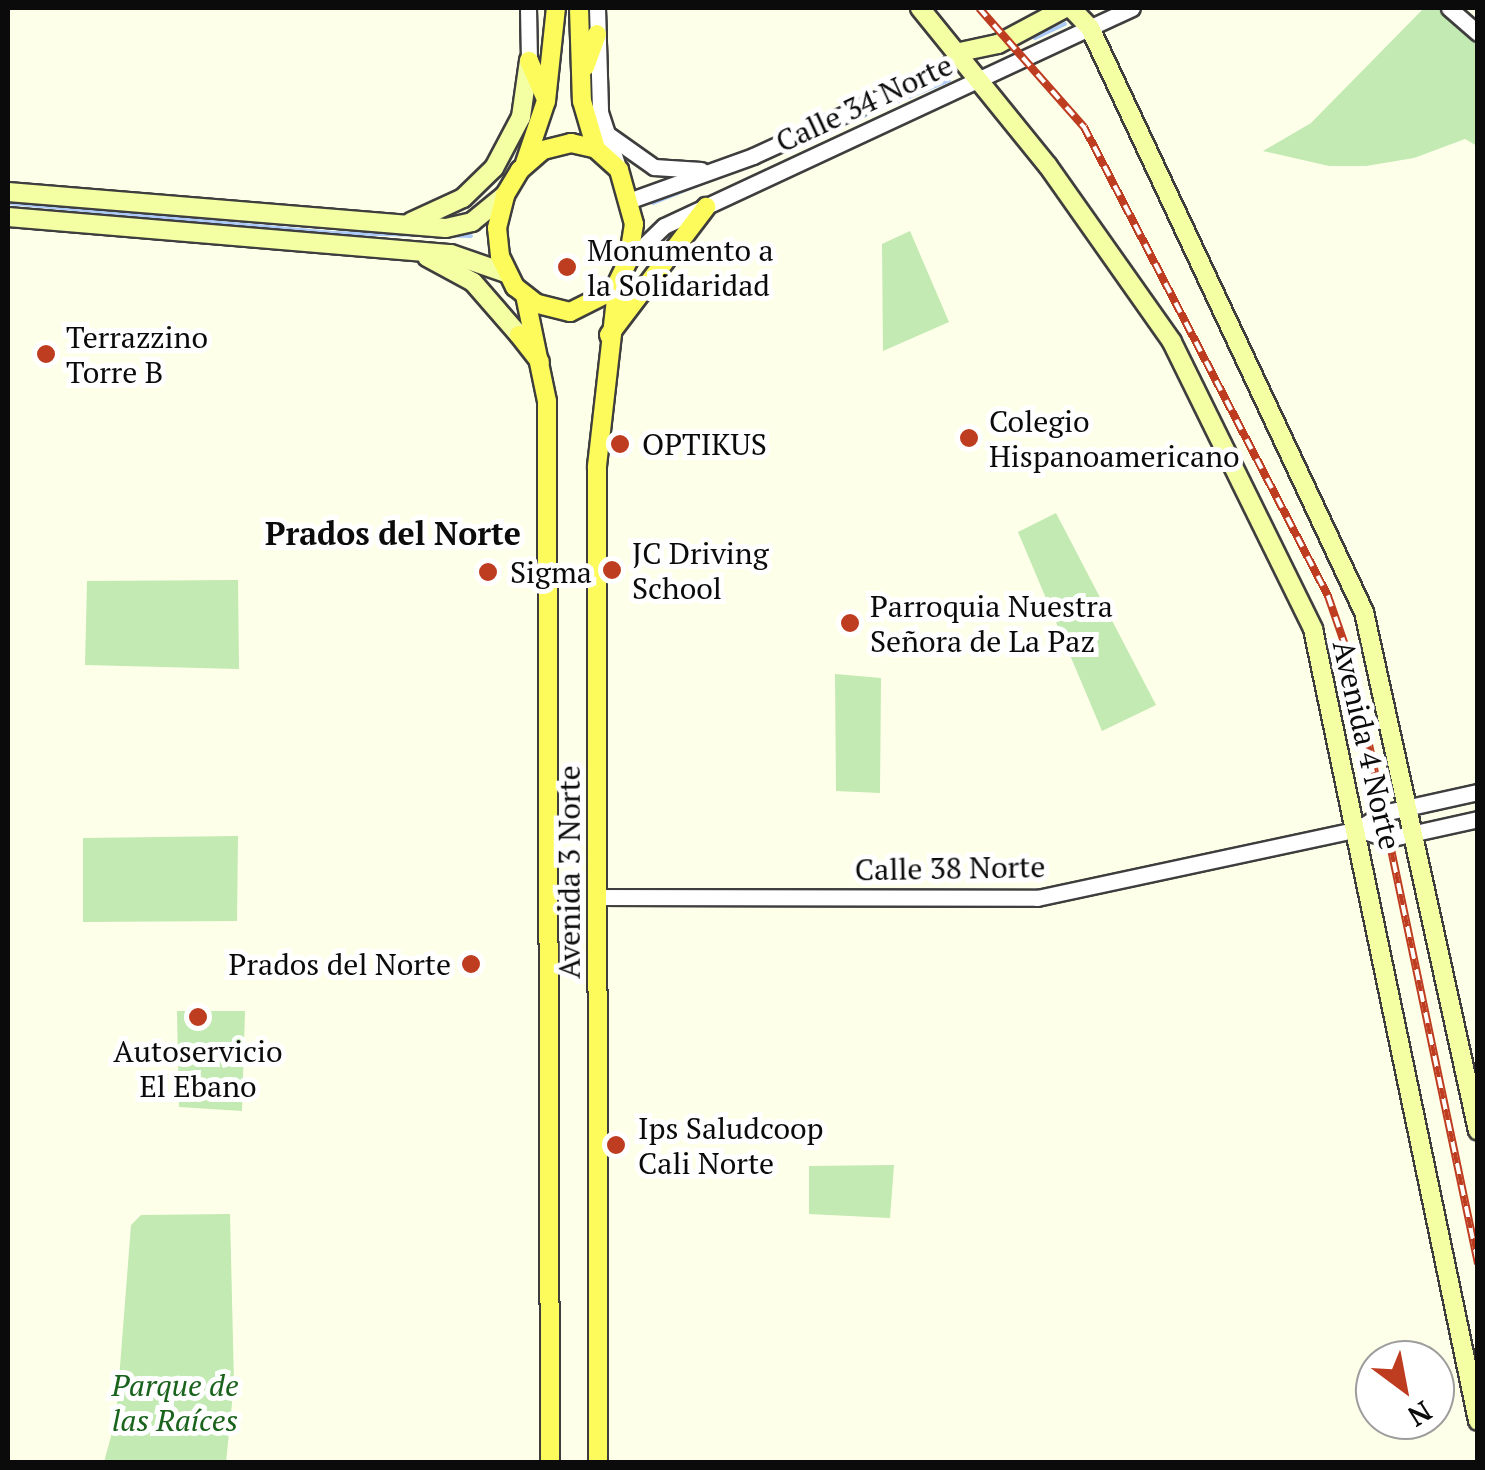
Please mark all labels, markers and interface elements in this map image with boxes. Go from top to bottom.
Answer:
street label: Calle 34 Norte [770,46,958,160]
place label: Monumento a la Solidaridad [587,232,774,302]
marker: Monumento a la Solidaridad [556,256,578,278]
place label: Terrazzino Torre B [66,319,208,390]
marker: Terrazzino Torre B [35,343,57,365]
place label: Colegio Hispanoamericano [989,403,1240,474]
place label: OPTIKUS [642,426,767,462]
marker: Colegio Hispanoamericano [958,427,980,449]
marker: OPTIKUS [607,431,633,457]
district label: Prados del Norte [265,514,521,552]
place label: JC Driving School [632,535,768,606]
place label: Sigma [510,554,592,590]
marker: Sigma [475,559,501,585]
marker: JC Driving School [601,559,623,581]
place label: Parroquia Nuestra Señora de La Paz [870,588,1113,658]
marker: Parroquia Nuestra Señora de La Paz [839,612,861,634]
street label: Avenida 4 Norte [1325,637,1409,853]
street label: Avenida 3 Norte [551,765,587,979]
street label: Calle 38 Norte [854,848,1046,888]
place label: Prados del Norte [229,946,451,982]
marker: Prados del Norte [460,953,482,975]
marker: Autoservicio El Ebano [187,1006,209,1028]
place label: Autoservicio El Ebano [113,1033,283,1104]
place label: Ips Saludcoop Cali Norte [638,1110,824,1180]
marker: Ips Saludcoop Cali Norte [603,1132,629,1158]
north arrow [1355,1340,1455,1440]
park label: Parque de las Raíces [111,1367,239,1438]
text: N [1401,1393,1439,1435]

